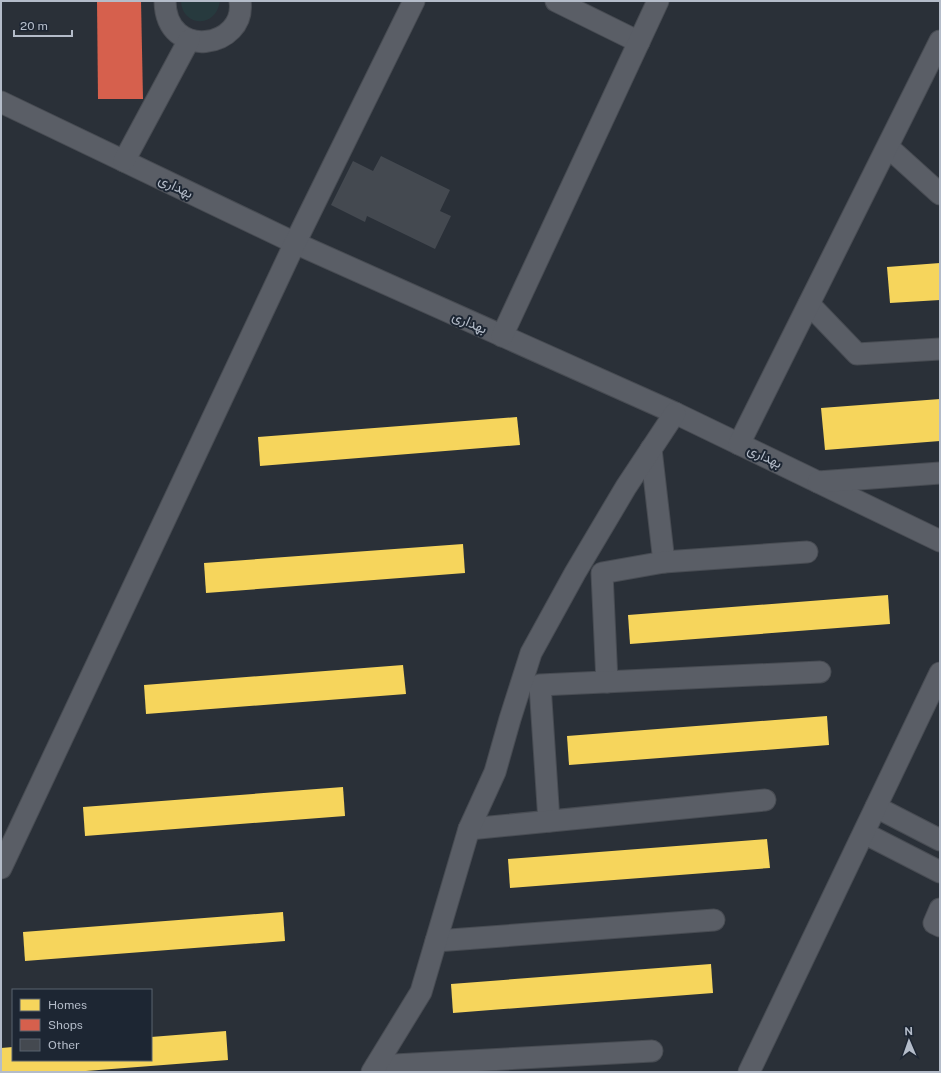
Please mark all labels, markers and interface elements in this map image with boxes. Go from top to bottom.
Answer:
scale bar [14,12,72,38]
text: 20 m [20,19,48,33]
street label: بهداری [156,171,196,202]
street label: بهداری [450,307,490,338]
street label: بهداری [745,441,785,472]
legend [12,989,152,1061]
text: Homes [48,998,87,1012]
text: Shops [48,1018,83,1032]
north arrow [889,1021,929,1061]
text: N [904,1025,913,1037]
text: Other [48,1038,80,1052]

